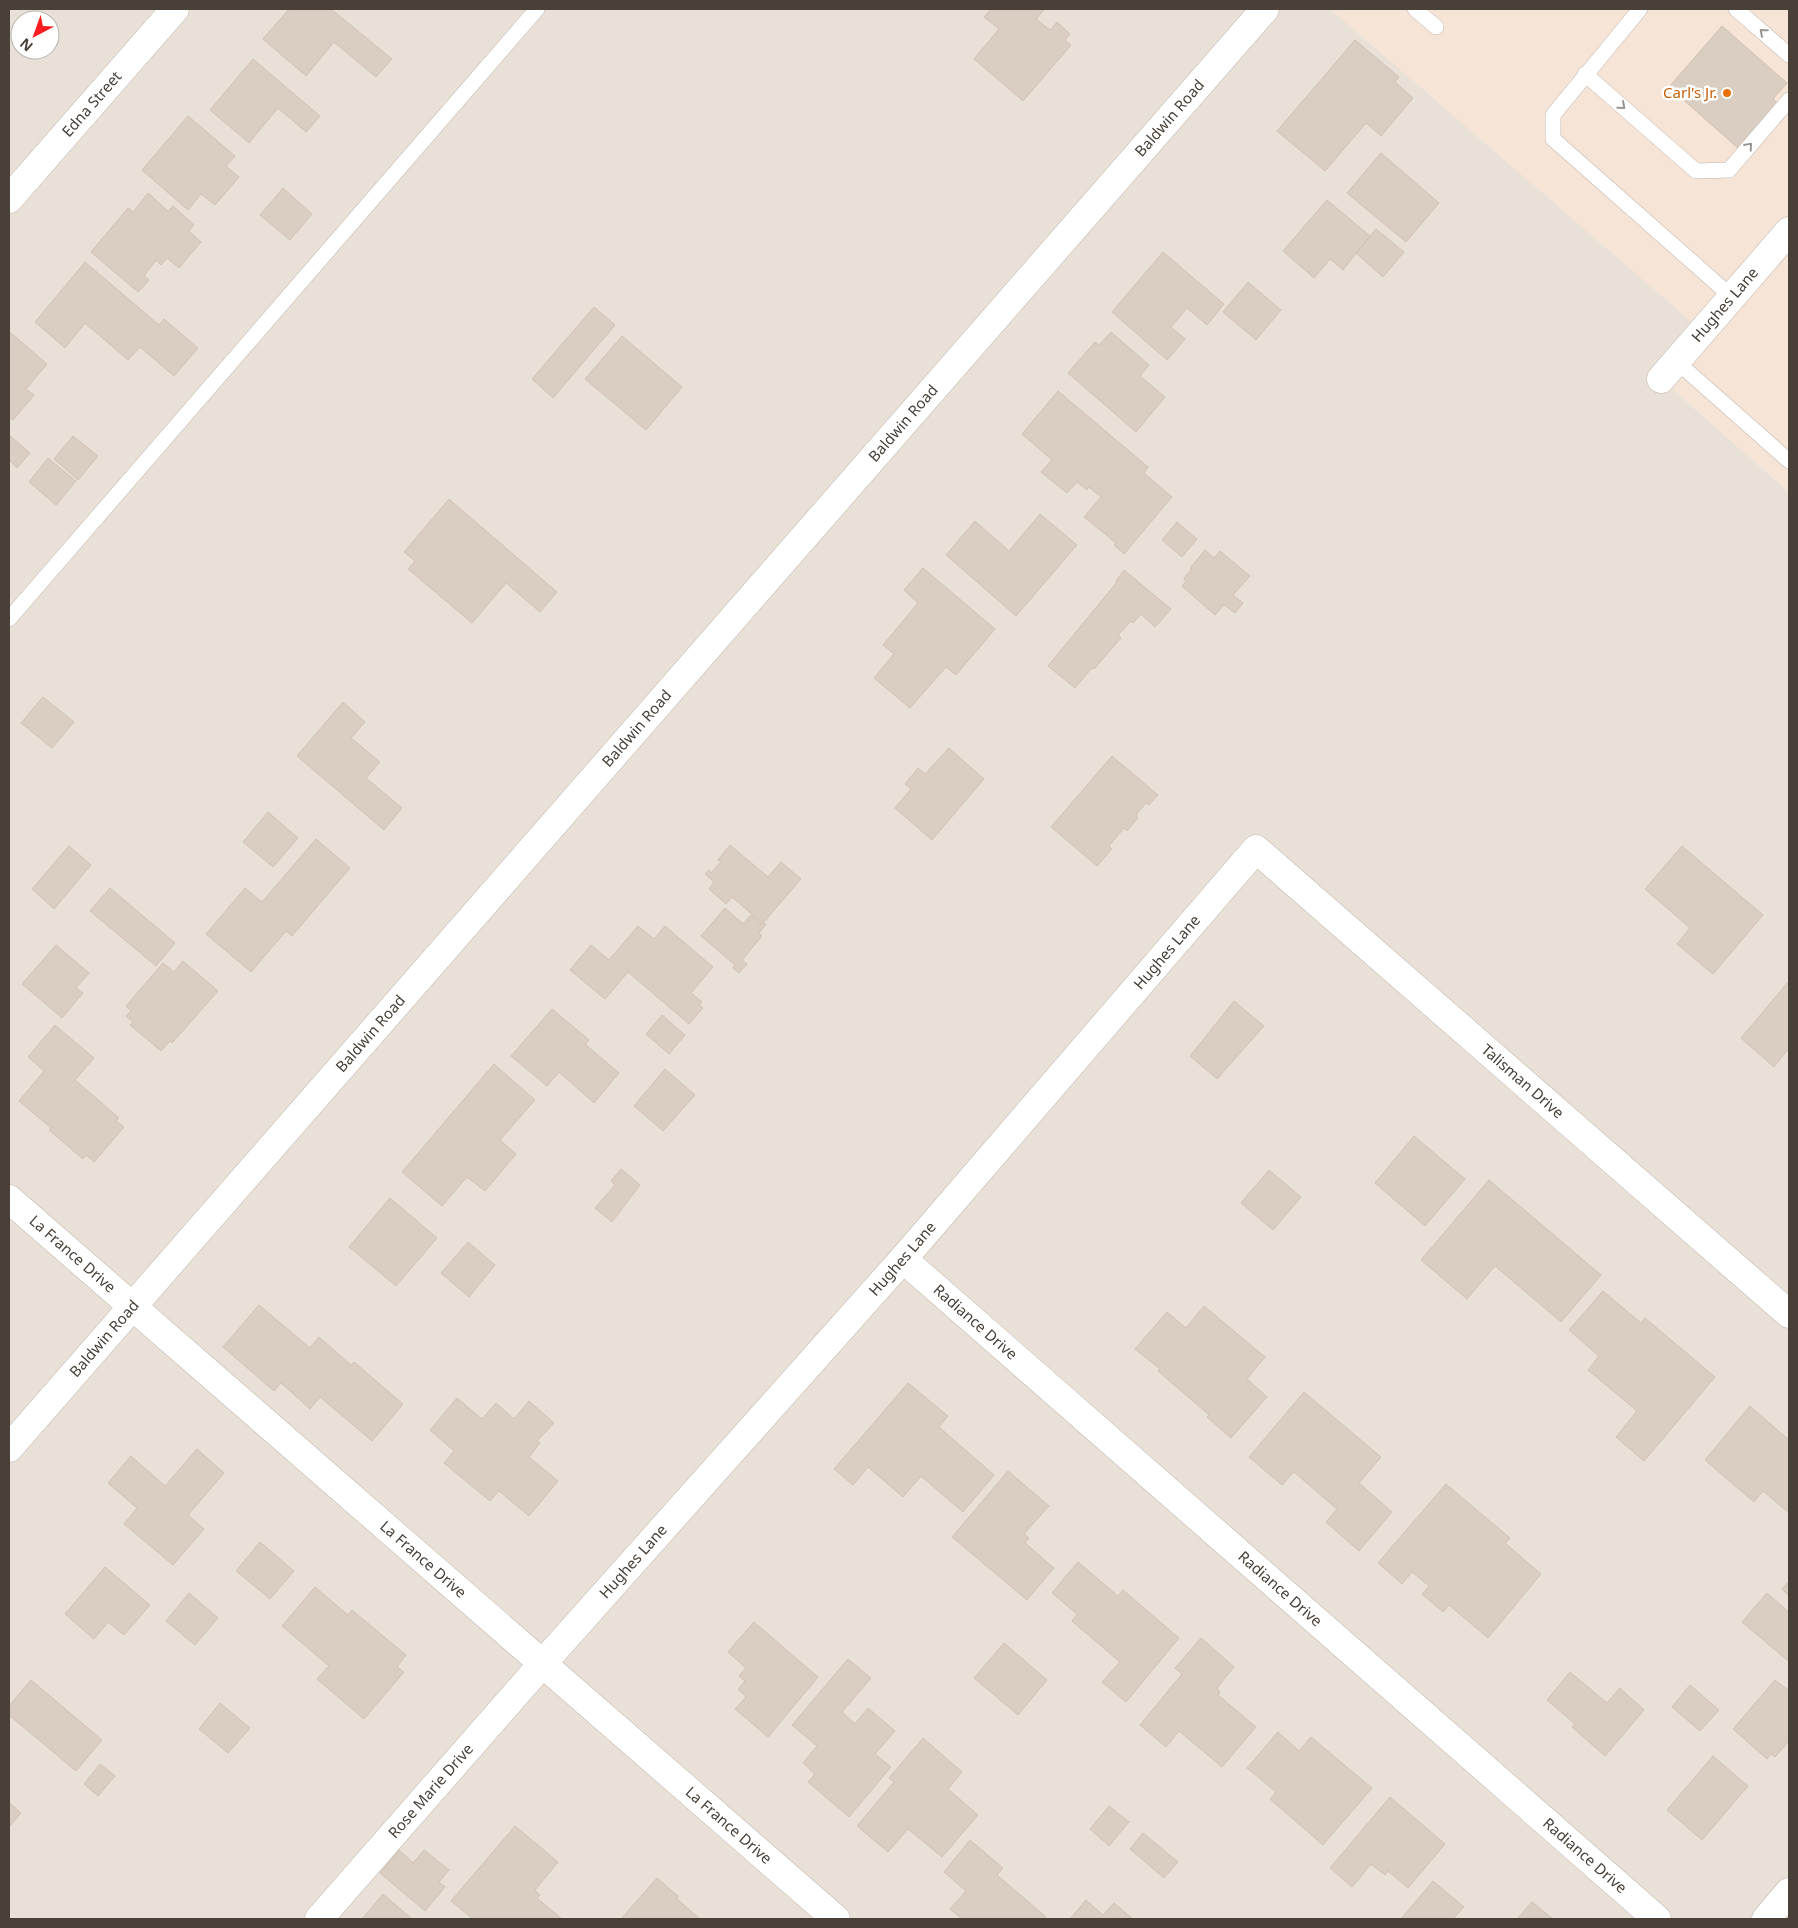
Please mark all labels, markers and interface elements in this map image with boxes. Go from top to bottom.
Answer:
north arrow [10,10,60,60]
one-way arrow [1759,28,1768,37]
text: N [16,34,37,56]
street label: Edna Street [57,66,126,141]
street label: Baldwin Road [1130,75,1208,160]
place label: Carl's Jr. [1663,82,1717,102]
marker: Carl's Jr. [1721,87,1733,99]
one-way arrow [1616,101,1625,110]
one-way arrow [1744,142,1753,151]
street label: Hughes Lane [1687,263,1762,346]
street label: Baldwin Road [863,380,942,466]
street label: Baldwin Road [597,685,675,771]
street label: Hughes Lane [1129,910,1204,993]
street label: Baldwin Road [331,990,409,1076]
street label: Talisman Drive [1478,1039,1569,1122]
street label: La France Drive [26,1210,120,1297]
street label: Hughes Lane [864,1217,940,1300]
street label: Radiance Drive [930,1279,1022,1364]
street label: Baldwin Road [64,1295,143,1381]
street label: La France Drive [376,1516,471,1602]
street label: Hughes Lane [594,1520,671,1602]
street label: Radiance Drive [1234,1546,1327,1630]
street label: Rose Marie Drive [383,1739,477,1842]
street label: La France Drive [682,1782,777,1868]
street label: Radiance Drive [1539,1813,1632,1897]

